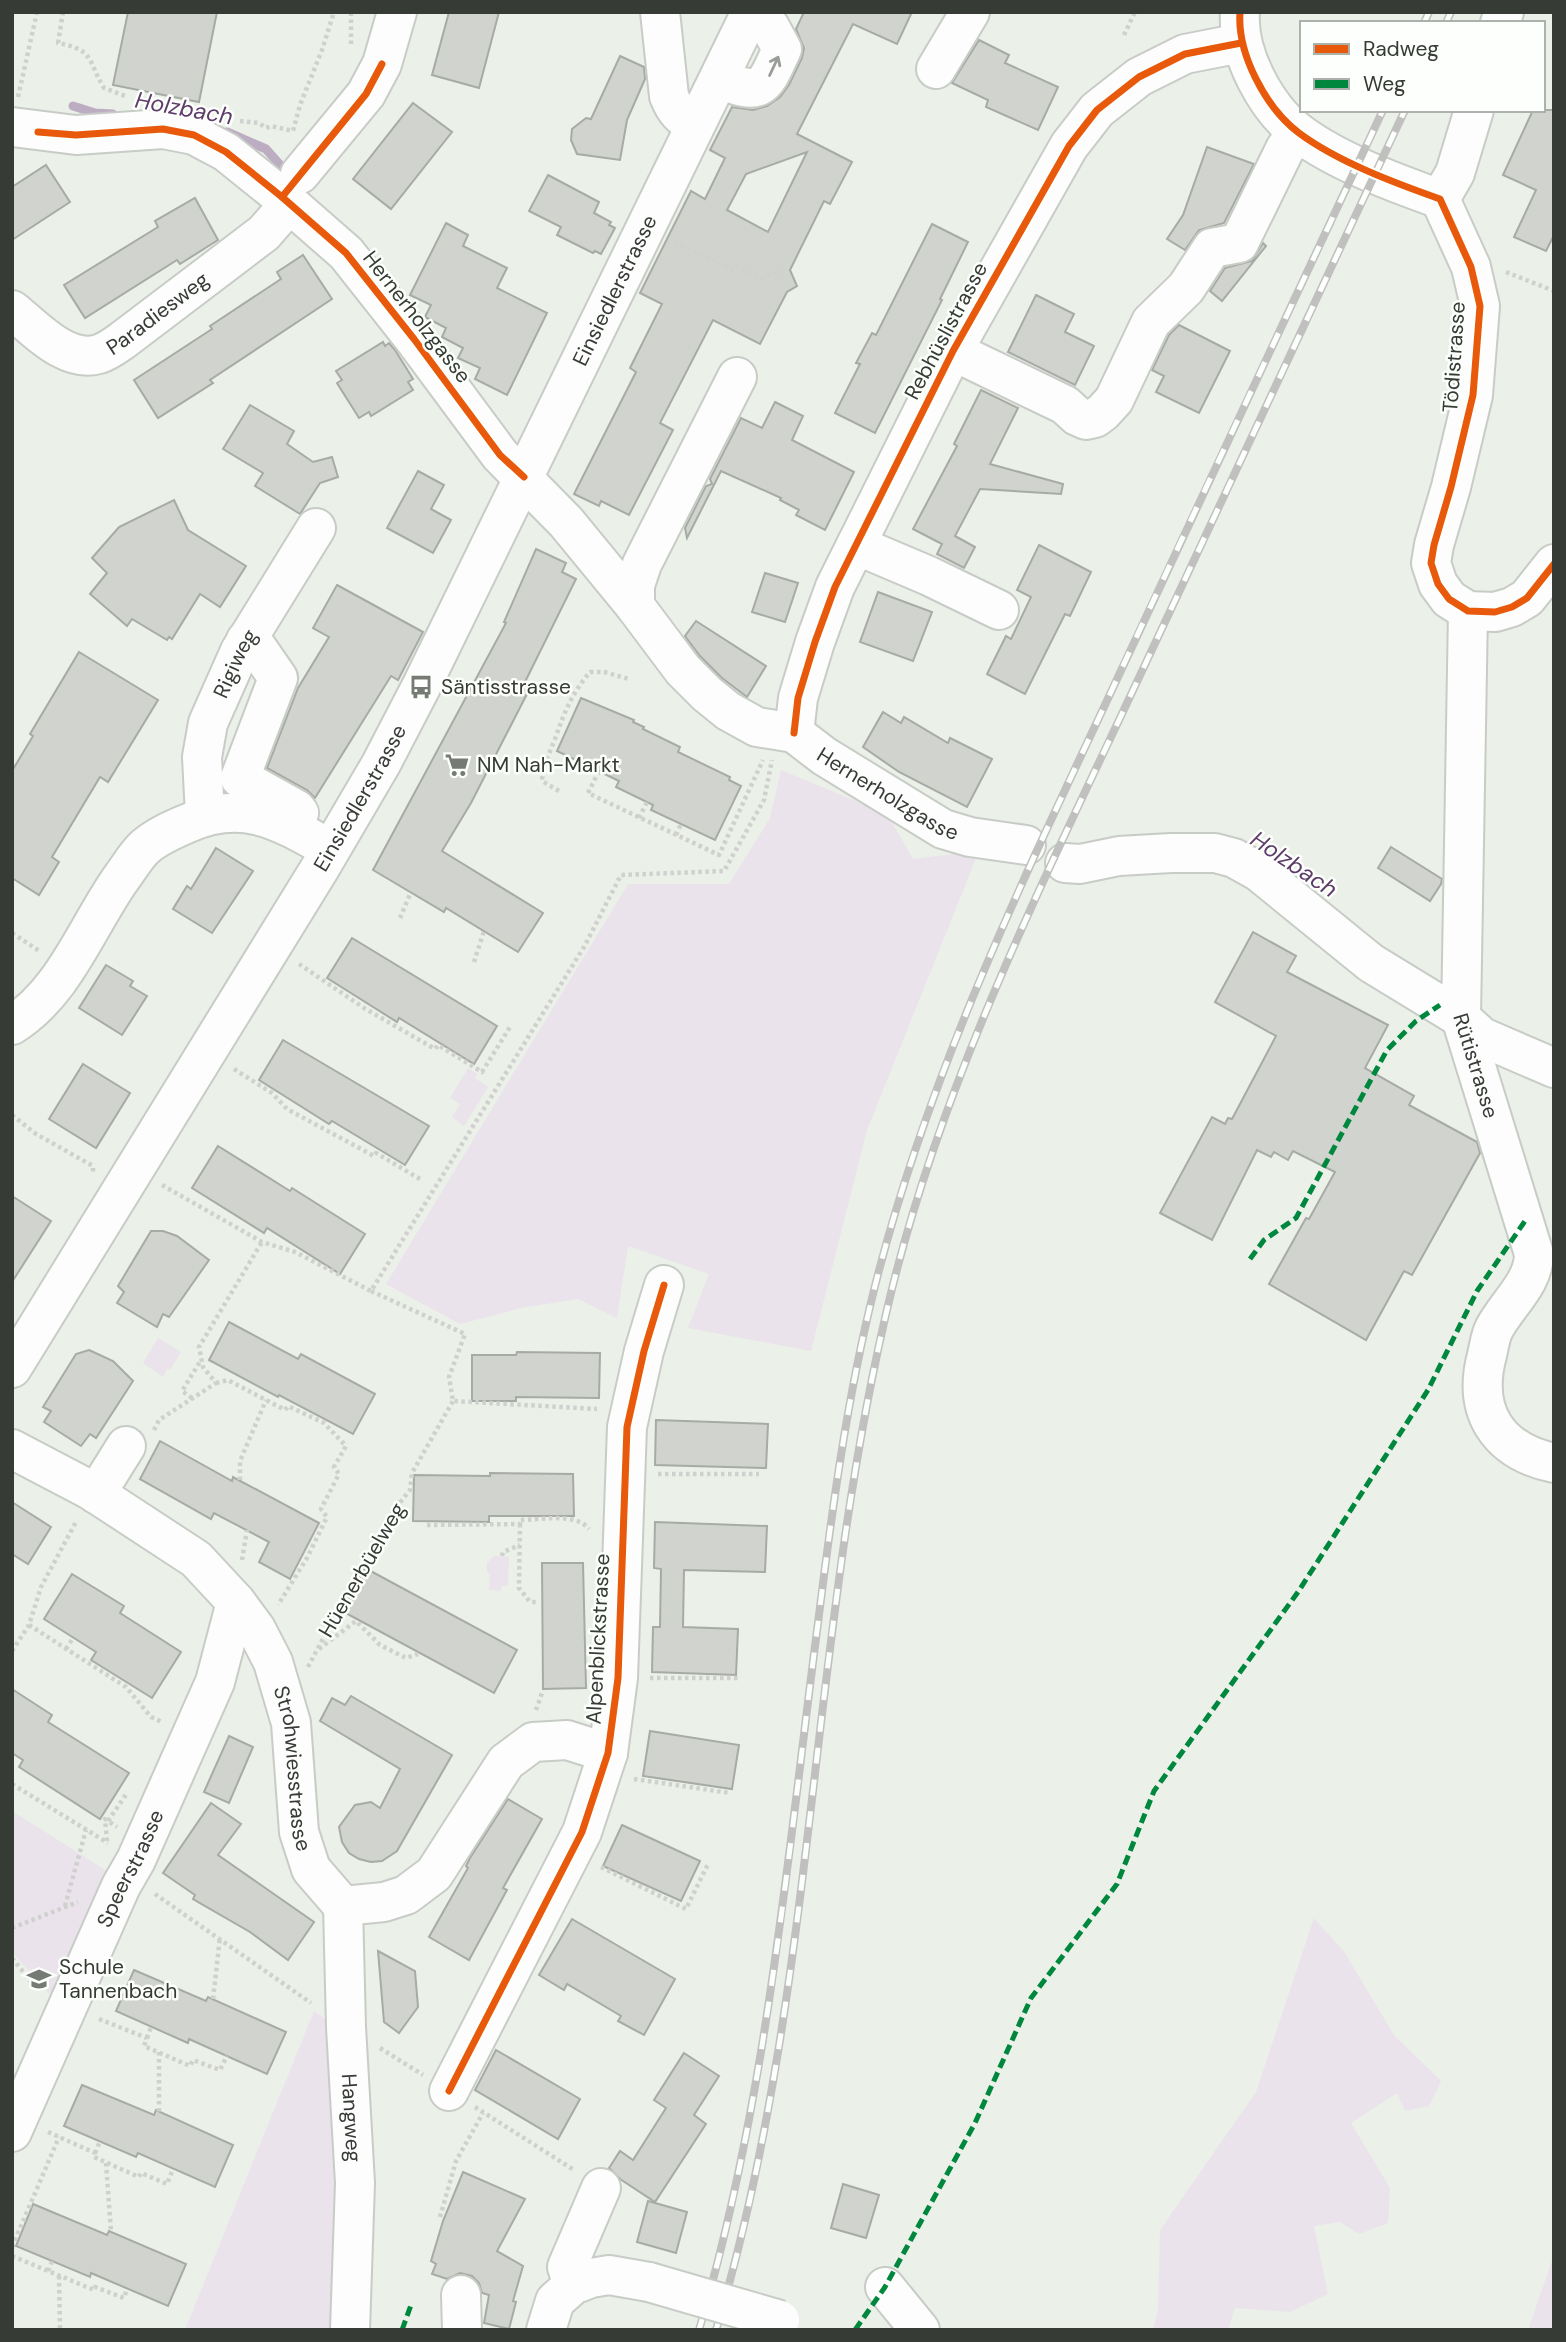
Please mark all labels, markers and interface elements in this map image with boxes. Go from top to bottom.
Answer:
legend [1300,21,1545,112]
text: Radweg [1363,35,1439,63]
one-way arrow [768,56,781,78]
text: Weg [1363,70,1406,98]
water label: Holzbach [133,85,235,131]
street label: Einsiedlerstrasse [566,210,664,371]
street label: Hernerholzgasse [356,245,478,389]
street label: Rebhüslistrasse [898,257,994,405]
street label: Paradiesweg [101,266,215,362]
street label: Tödistrasse [1436,301,1472,413]
street label: Rigiweg [207,624,264,703]
bus stop icon: Säntisstrasse [407,673,435,701]
place label: Säntisstrasse [441,673,571,701]
street label: Einsiedlerstrasse [307,720,413,876]
street label: Hernerholzgasse [812,741,962,847]
supermarket icon: NM Nah-Markt [443,751,471,779]
place label: NM Nah-Markt [477,751,620,779]
water label: Holzbach [1245,824,1343,904]
street label: Rütistrasse [1446,1010,1505,1122]
street label: Hüenerbüelweg [312,1497,412,1642]
street label: Alpenblickstrasse [580,1553,616,1725]
street label: Strohwiesstrasse [267,1683,318,1855]
street label: Speerstrasse [90,1805,171,1932]
place label: Schule Tannenbach [59,1953,177,2005]
school or university icon: Schule Tannenbach [25,1965,53,1993]
street label: Hangweg [335,2073,368,2163]

